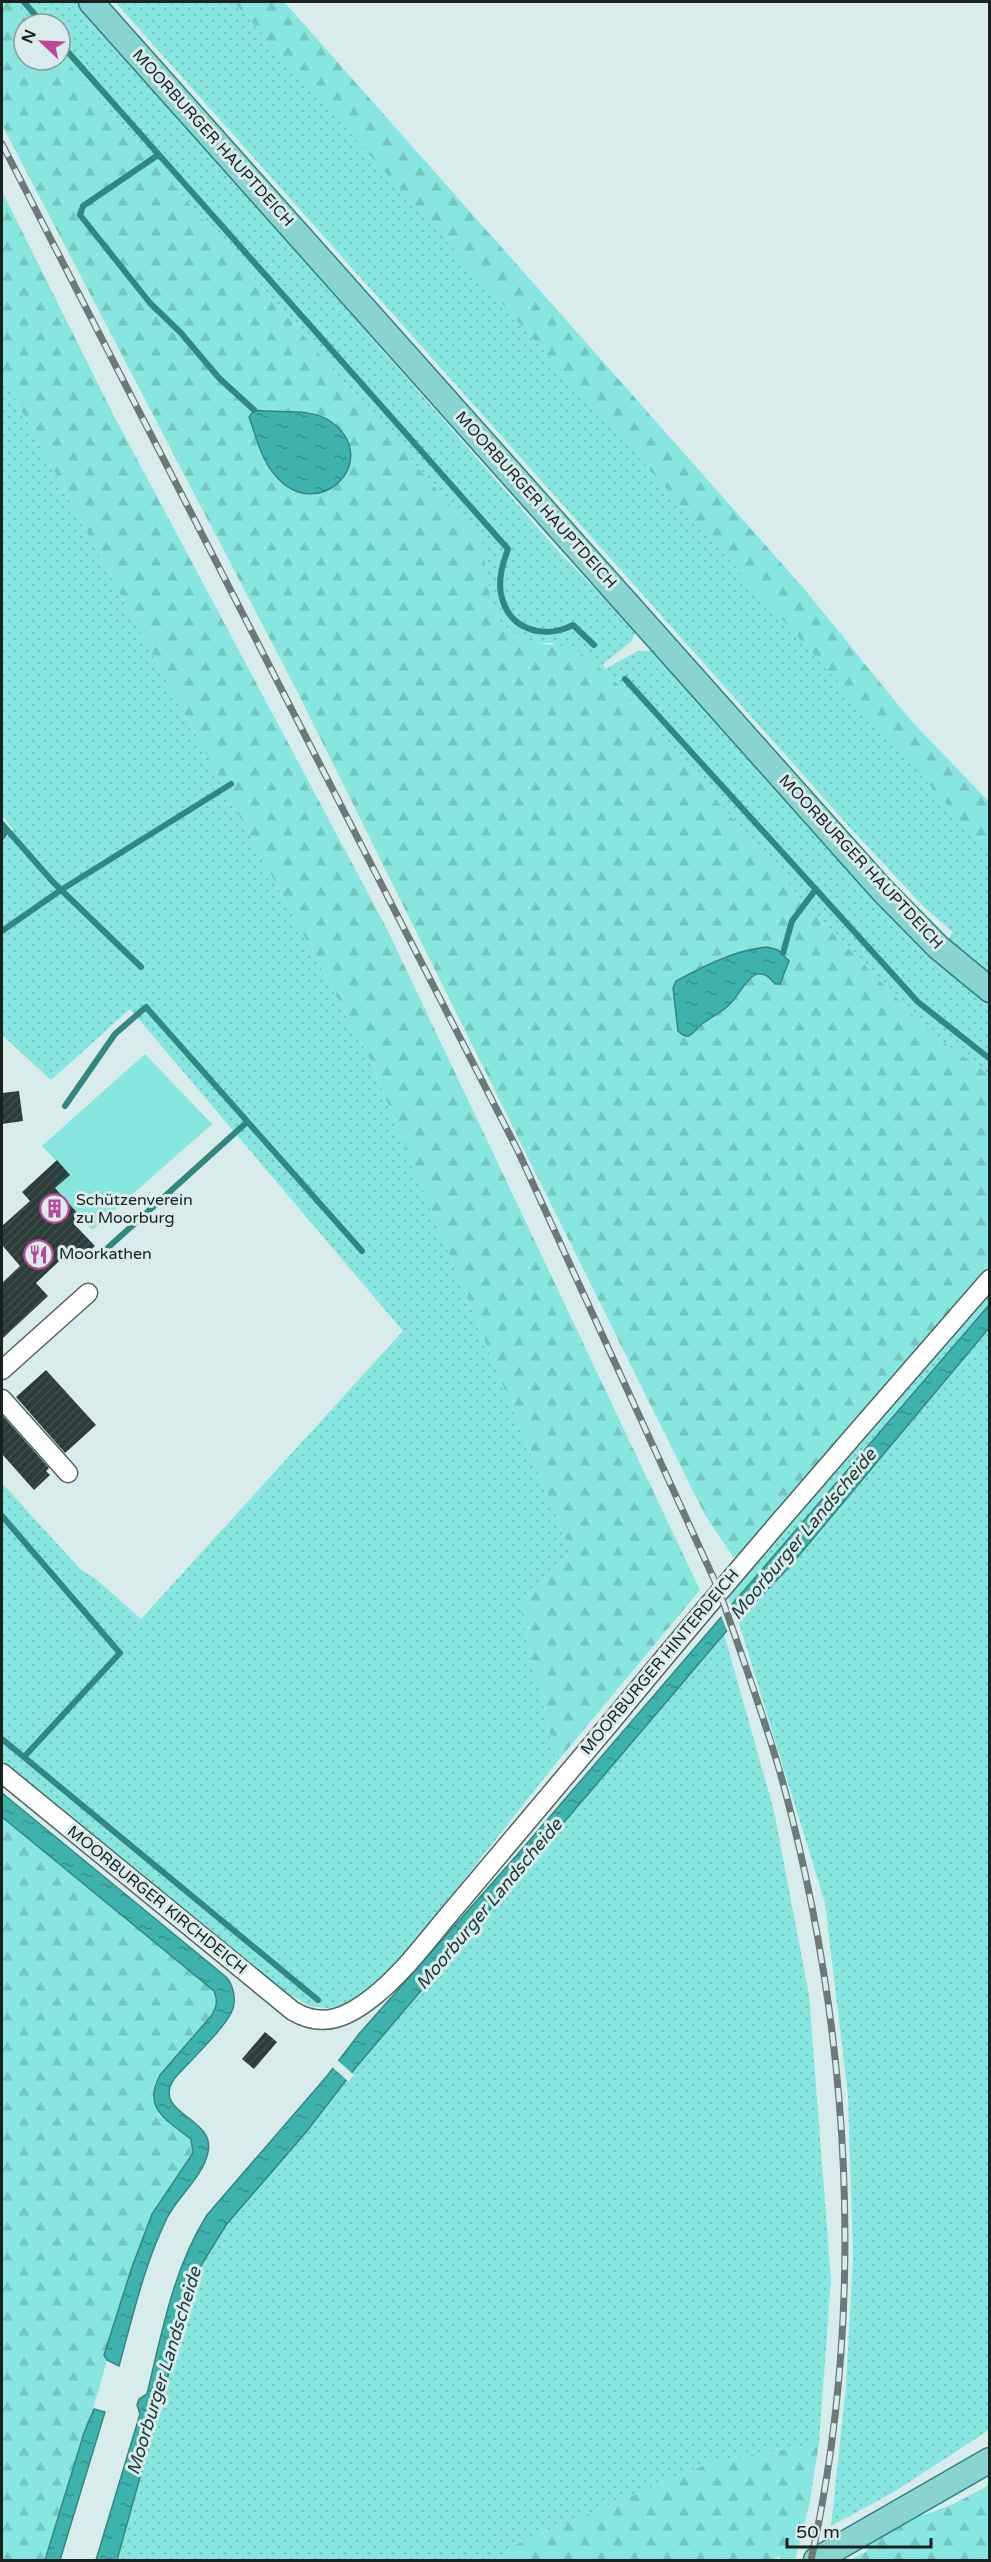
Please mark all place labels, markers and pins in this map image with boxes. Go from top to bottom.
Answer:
place label: Schützenverein zu Moorburg [76,1190,193,1228]
building icon: Schützenverein zu Moorburg [39,1193,71,1225]
restaurant icon: Moorkathen [22,1238,54,1270]
place label: Moorkathen [59,1244,152,1264]

